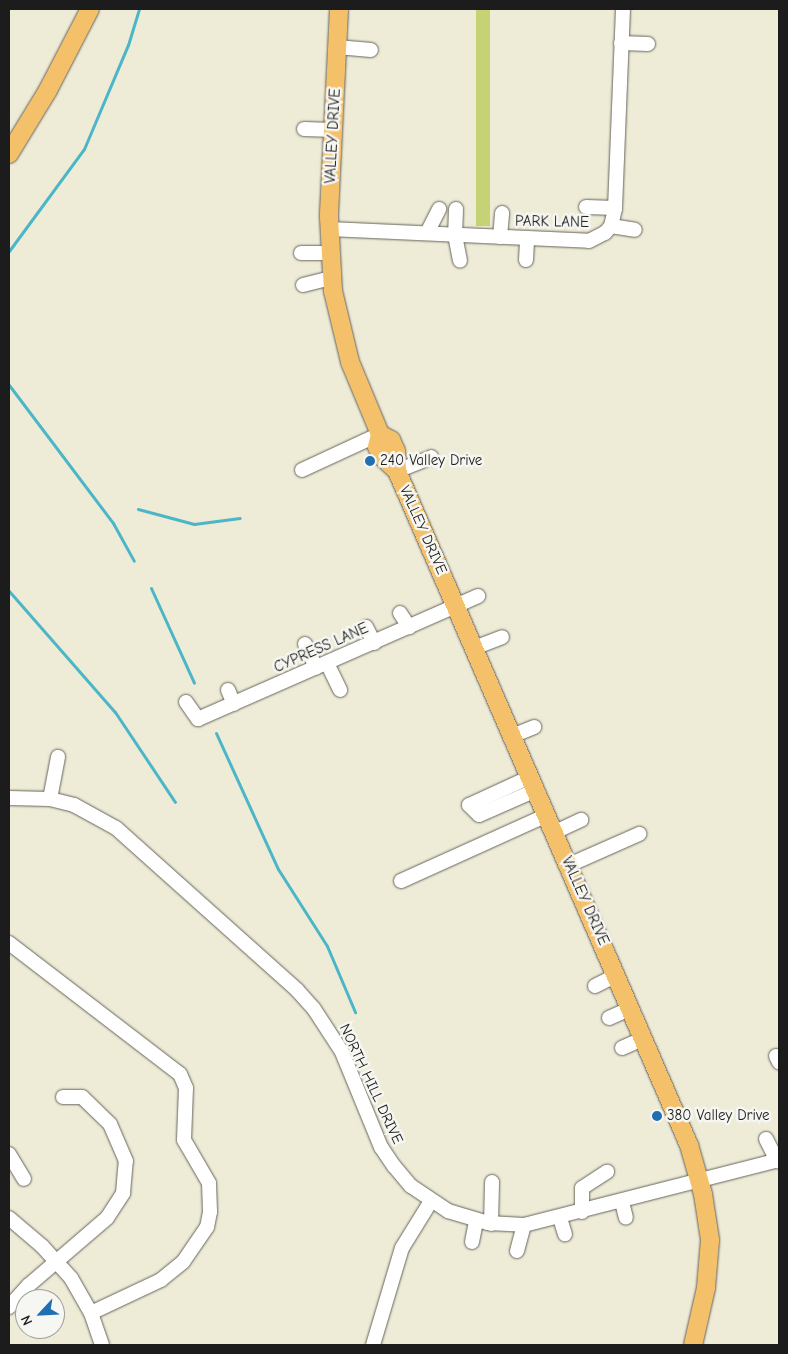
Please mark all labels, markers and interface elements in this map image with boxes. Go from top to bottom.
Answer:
street label: VALLEY DRIVE [322,88,344,184]
street label: PARK LANE [515,212,589,232]
place label: 240 Valley Drive [380,452,482,470]
marker: 240 Valley Drive [364,455,376,467]
street label: VALLEY DRIVE [395,483,451,577]
street label: CYPRESS LANE [271,619,371,677]
street label: VALLEY DRIVE [557,854,613,948]
street label: NORTH HILL DRIVE [335,1021,407,1147]
place label: 380 Valley Drive [667,1107,769,1125]
marker: 380 Valley Drive [651,1110,663,1122]
north arrow [15,1289,65,1339]
text: N [17,1312,36,1328]

